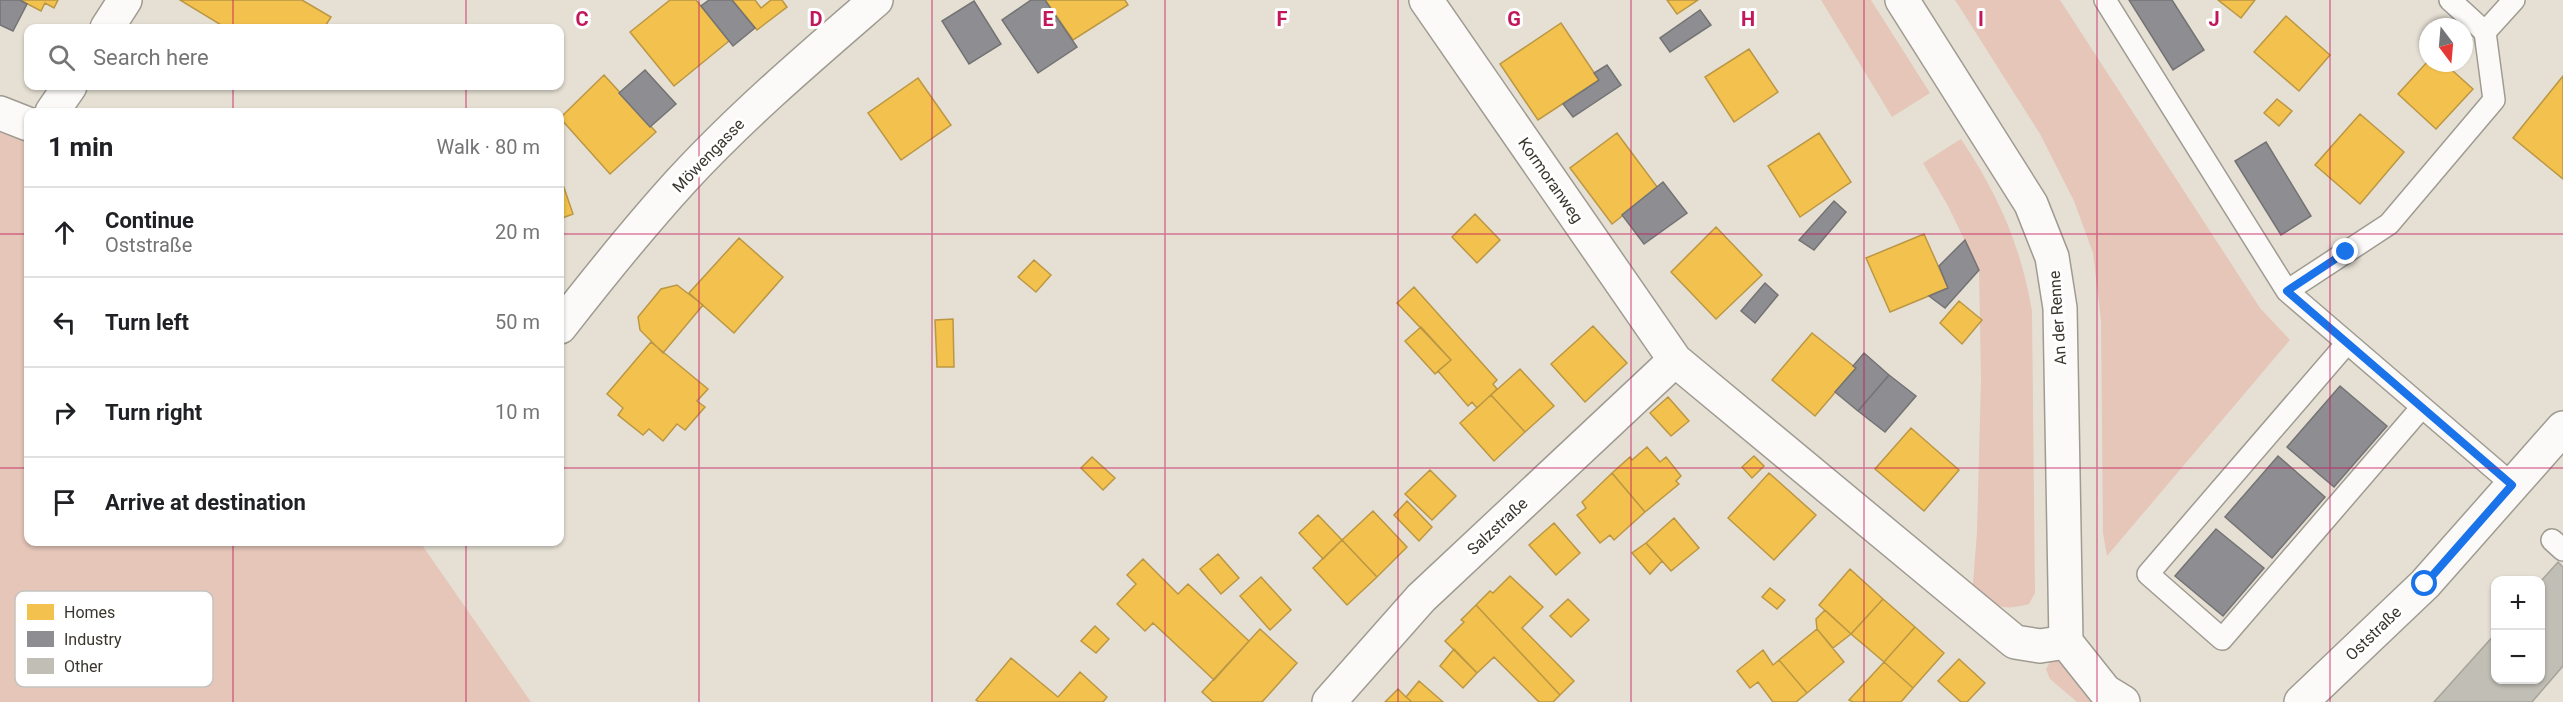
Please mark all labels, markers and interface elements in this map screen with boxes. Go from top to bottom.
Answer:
text: C [575,7,589,31]
text: D [810,7,823,31]
text: E [1042,7,1054,31]
text: F [1277,7,1288,31]
text: G [1507,7,1521,31]
text: H [1741,7,1755,31]
text: I [1978,7,1984,31]
text: J [2208,7,2220,31]
north arrow [2419,18,2473,72]
search box [24,24,564,90]
icon: search [45,41,78,74]
text: Search here [93,45,209,70]
street label: Möwengasse [668,115,748,196]
text: 1 min [48,132,113,162]
street label: Kormoranweg [1514,134,1587,227]
text: Walk · 80 m [437,135,540,159]
text: Continue [105,208,194,233]
icon: ahead [48,216,81,249]
text: 20 m [495,220,540,244]
text: Oststraße [105,233,192,257]
route end [2332,238,2358,264]
street label: An der Renne [2045,270,2070,366]
icon: left [48,306,81,339]
text: Turn left [105,310,189,335]
text: 50 m [495,310,540,334]
icon: right [48,396,81,429]
text: Turn right [105,400,202,425]
text: 10 m [495,400,540,424]
icon: arrive [48,486,81,519]
text: Arrive at destination [105,490,306,515]
street label: Salzstraße [1463,494,1531,559]
route start [2411,570,2437,596]
map controls [2491,576,2545,684]
button: + [2491,576,2545,630]
legend [15,591,213,687]
street label: Oststraße [2342,602,2405,664]
text: Homes [64,603,115,622]
text: Industry [64,630,122,649]
button: − [2491,630,2545,684]
text: Other [64,657,104,676]

